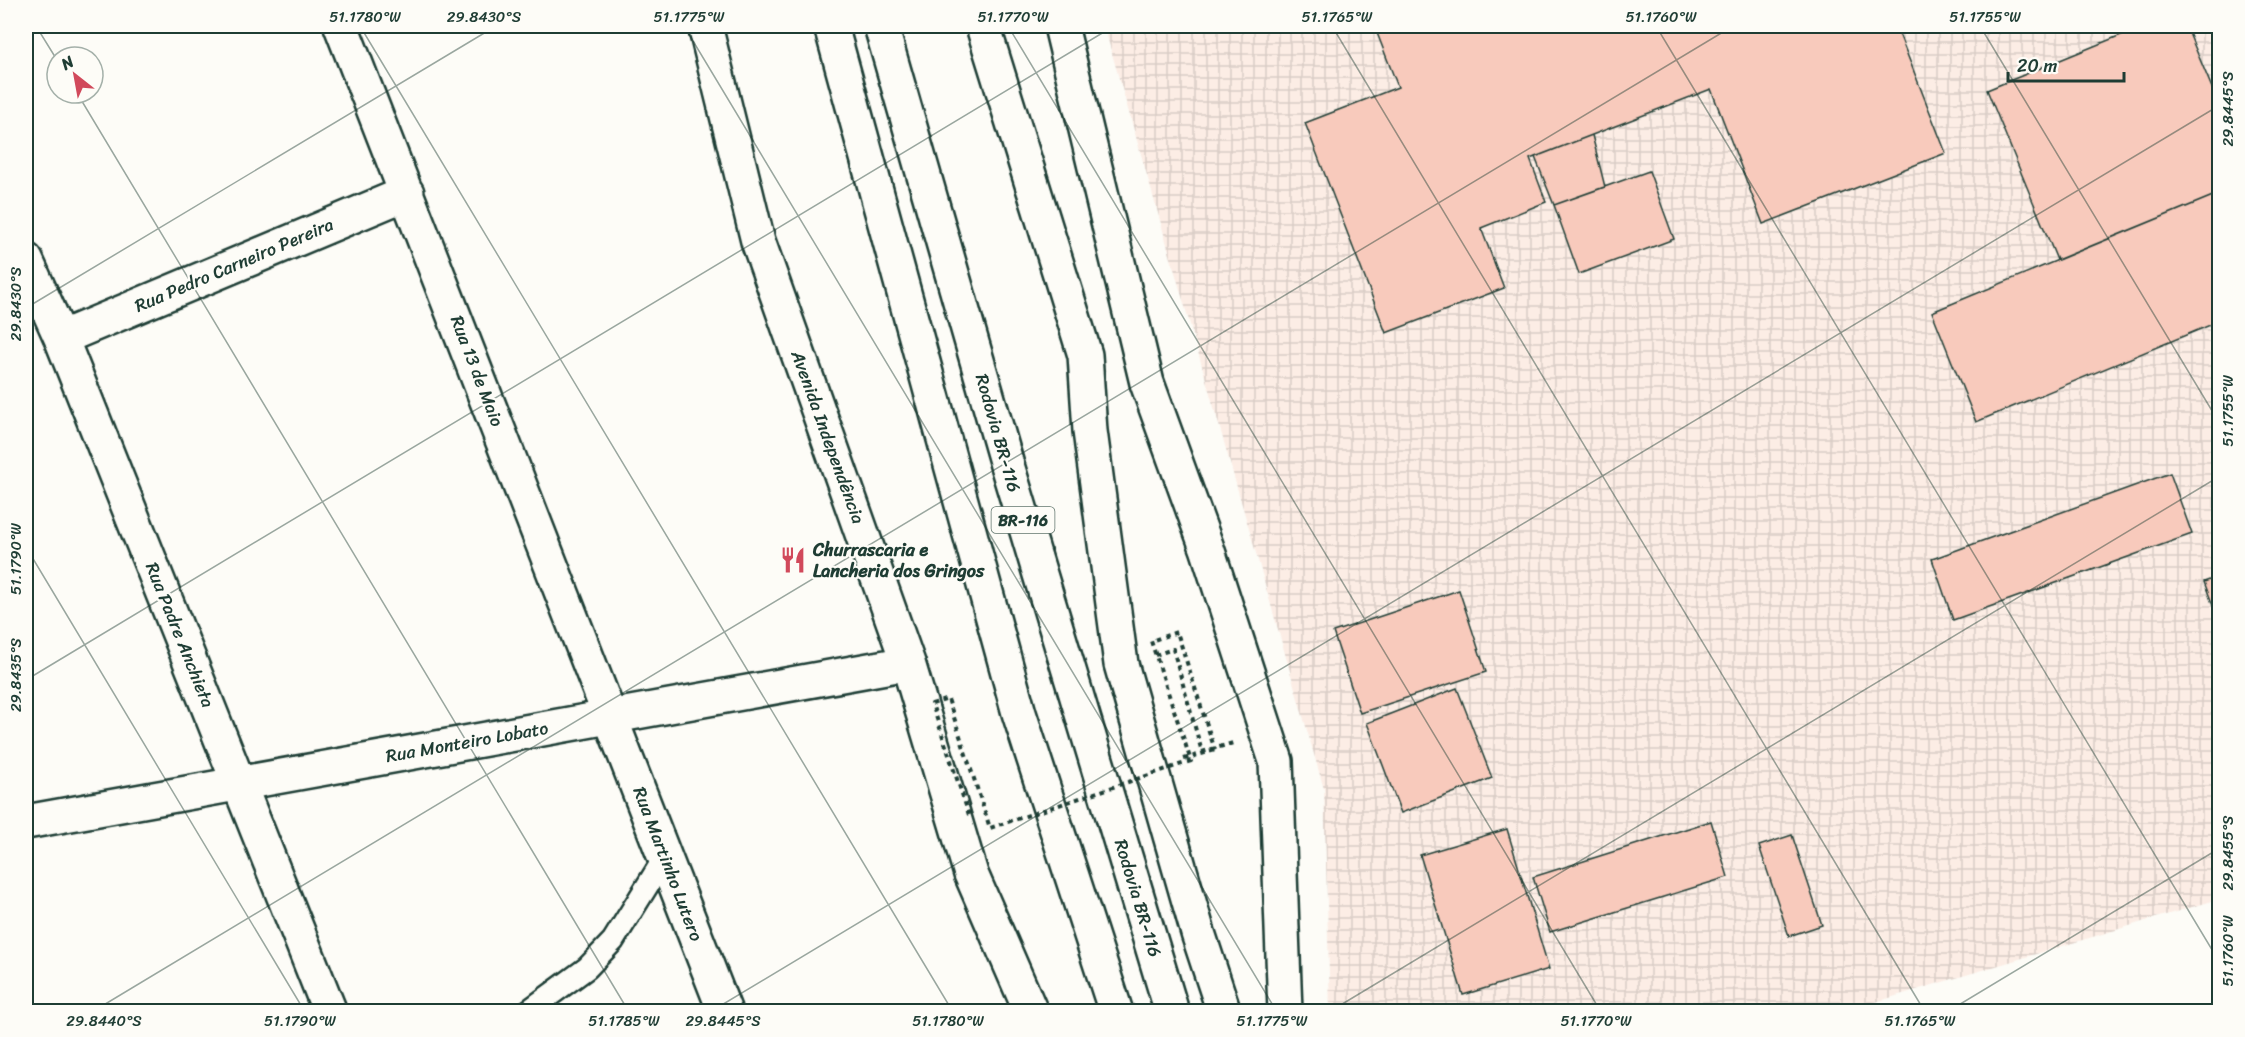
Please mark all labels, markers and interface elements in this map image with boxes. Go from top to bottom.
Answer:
text: 51.1780°W [329,4,401,30]
text: 29.8430°S [447,4,522,30]
text: 51.1775°W [654,4,725,30]
text: 51.1770°W [977,4,1049,30]
text: 51.1765°W [1302,4,1373,30]
text: 51.1760°W [1625,4,1697,30]
text: 51.1755°W [1949,4,2021,30]
north arrow [45,45,105,105]
scale bar [2008,45,2124,83]
text: N [54,47,81,78]
text: 20 m [2017,50,2057,82]
text: 29.8445°S [2215,71,2241,147]
street label: Rua Pedro Carneiro Pereira [129,209,339,321]
text: 29.8430°S [3,266,29,341]
street label: Rua 13 de Maio [441,311,513,431]
street label: Avenida Independência [781,345,874,528]
street label: Rodovia BR-116 [966,370,1030,496]
text: 51.1755°W [2215,375,2241,447]
road number: BR-116 [992,507,1054,533]
text: 51.1790°W [3,523,29,595]
place label: Churrascaria e Lancheria dos Gringos [812,534,985,587]
restaurant icon: Churrascaria e Lancheria dos Gringos [778,545,808,575]
street label: Rua Padre Anchieta [136,557,224,713]
text: 29.8435°S [3,637,29,712]
street label: Rua Monteiro Lobato [383,712,551,772]
street label: Rua Martinho Lutero [624,782,712,946]
text: 29.8455°S [2215,815,2241,891]
street label: Rodovia BR-116 [1105,835,1171,961]
text: 51.1760°W [2215,915,2241,987]
text: 29.8440°S [66,1008,142,1034]
text: 51.1790°W [264,1008,336,1034]
text: 51.1785°W [588,1008,660,1034]
text: 29.8445°S [685,1008,761,1034]
text: 51.1780°W [912,1008,984,1034]
text: 51.1775°W [1237,1008,1308,1034]
text: 51.1770°W [1560,1008,1632,1034]
text: 51.1765°W [1885,1008,1956,1034]

